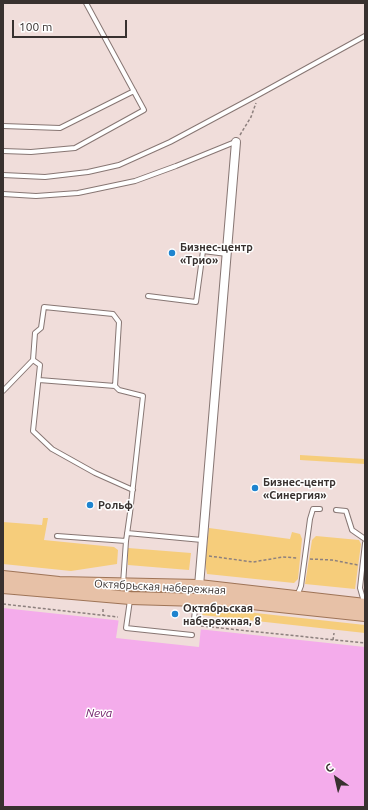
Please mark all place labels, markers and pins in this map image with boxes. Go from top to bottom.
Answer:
place label: Бизнес-центр «Трио» [180,240,253,266]
marker: Бизнес-центр «Трио» [167,248,177,258]
place label: Бизнес-центр «Синергия» [263,475,336,501]
marker: Бизнес-центр «Синергия» [250,483,260,493]
place label: Рольф [98,498,133,512]
marker: Рольф [85,500,95,510]
place label: Октябрьская набережная, 8 [183,601,261,627]
marker: Октябрьская набережная, 8 [170,609,180,619]

